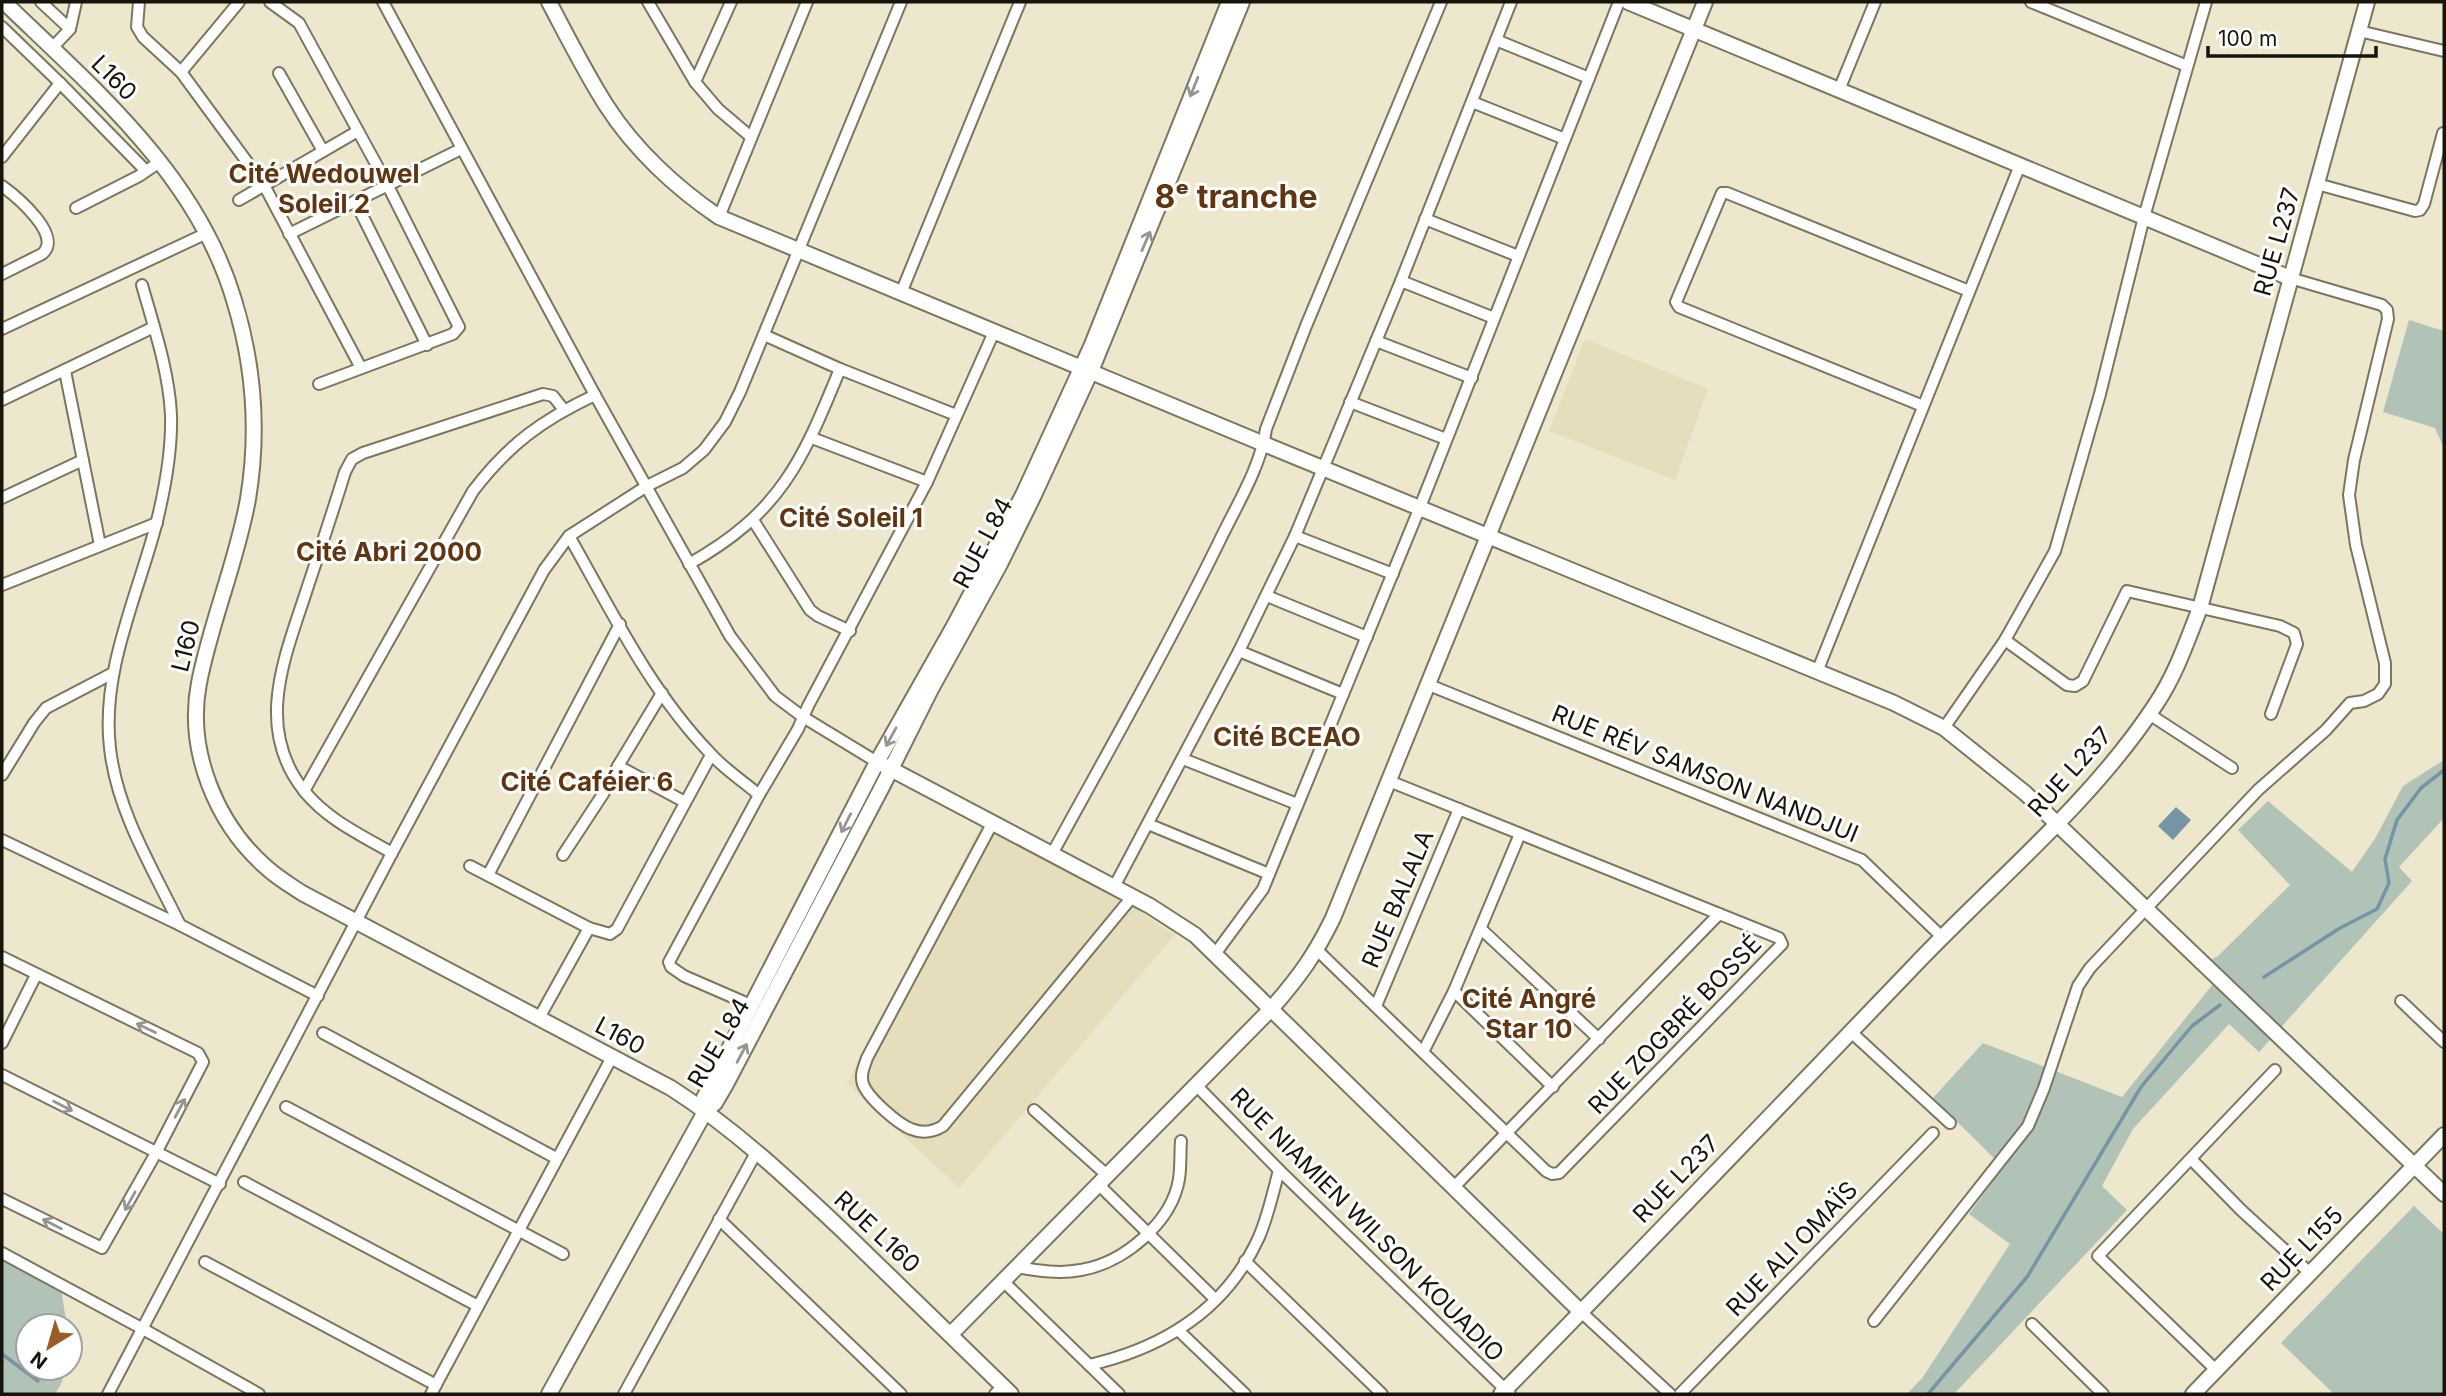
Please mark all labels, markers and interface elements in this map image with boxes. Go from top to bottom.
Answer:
scale bar [2208,14,2376,58]
text: 100 m [2218,26,2277,51]
street label: L160 [86,49,143,106]
one-way arrow [1187,76,1200,98]
district label: Cité Wedouwel Soleil 2 [228,158,420,219]
district label: 8ᵉ tranche [1155,177,1317,216]
street label: RUE L237 [2247,184,2306,299]
one-way arrow [1140,230,1153,252]
street label: RUE L84 [947,493,1018,593]
district label: Cité Soleil 1 [779,502,923,533]
district label: Cité Abri 2000 [296,536,482,567]
street label: L160 [165,617,206,675]
street label: RUE RÉV SAMSON NANDJUI [1548,698,1863,848]
district label: Cité BCEAO [1213,721,1361,752]
street label: RUE L237 [2022,721,2118,823]
one-way arrow [884,726,898,746]
district label: Cité Caféier 6 [501,766,673,797]
one-way arrow [839,812,853,833]
street label: RUE BALALA [1355,825,1440,972]
street label: RUE ZOGBRÉ BOSSÉ [1581,929,1767,1120]
district label: Cité Angré Star 10 [1462,983,1596,1044]
street label: RUE L84 [681,993,756,1093]
street label: L160 [590,1010,650,1061]
one-way arrow [136,1020,157,1034]
one-way arrow [735,1044,749,1064]
street label: RUE NIAMIEN WILSON KOUADIO [1225,1082,1510,1367]
one-way arrow [174,1098,188,1119]
one-way arrow [52,1099,73,1113]
street label: RUE L237 [1627,1129,1725,1229]
street label: RUE ALI OMAÏS [1720,1175,1863,1322]
street label: RUE L160 [828,1185,926,1279]
one-way arrow [123,1191,137,1211]
street label: RUE L155 [2254,1200,2349,1297]
one-way arrow [42,1217,63,1231]
north arrow [14,1312,84,1382]
text: N [26,1347,52,1374]

